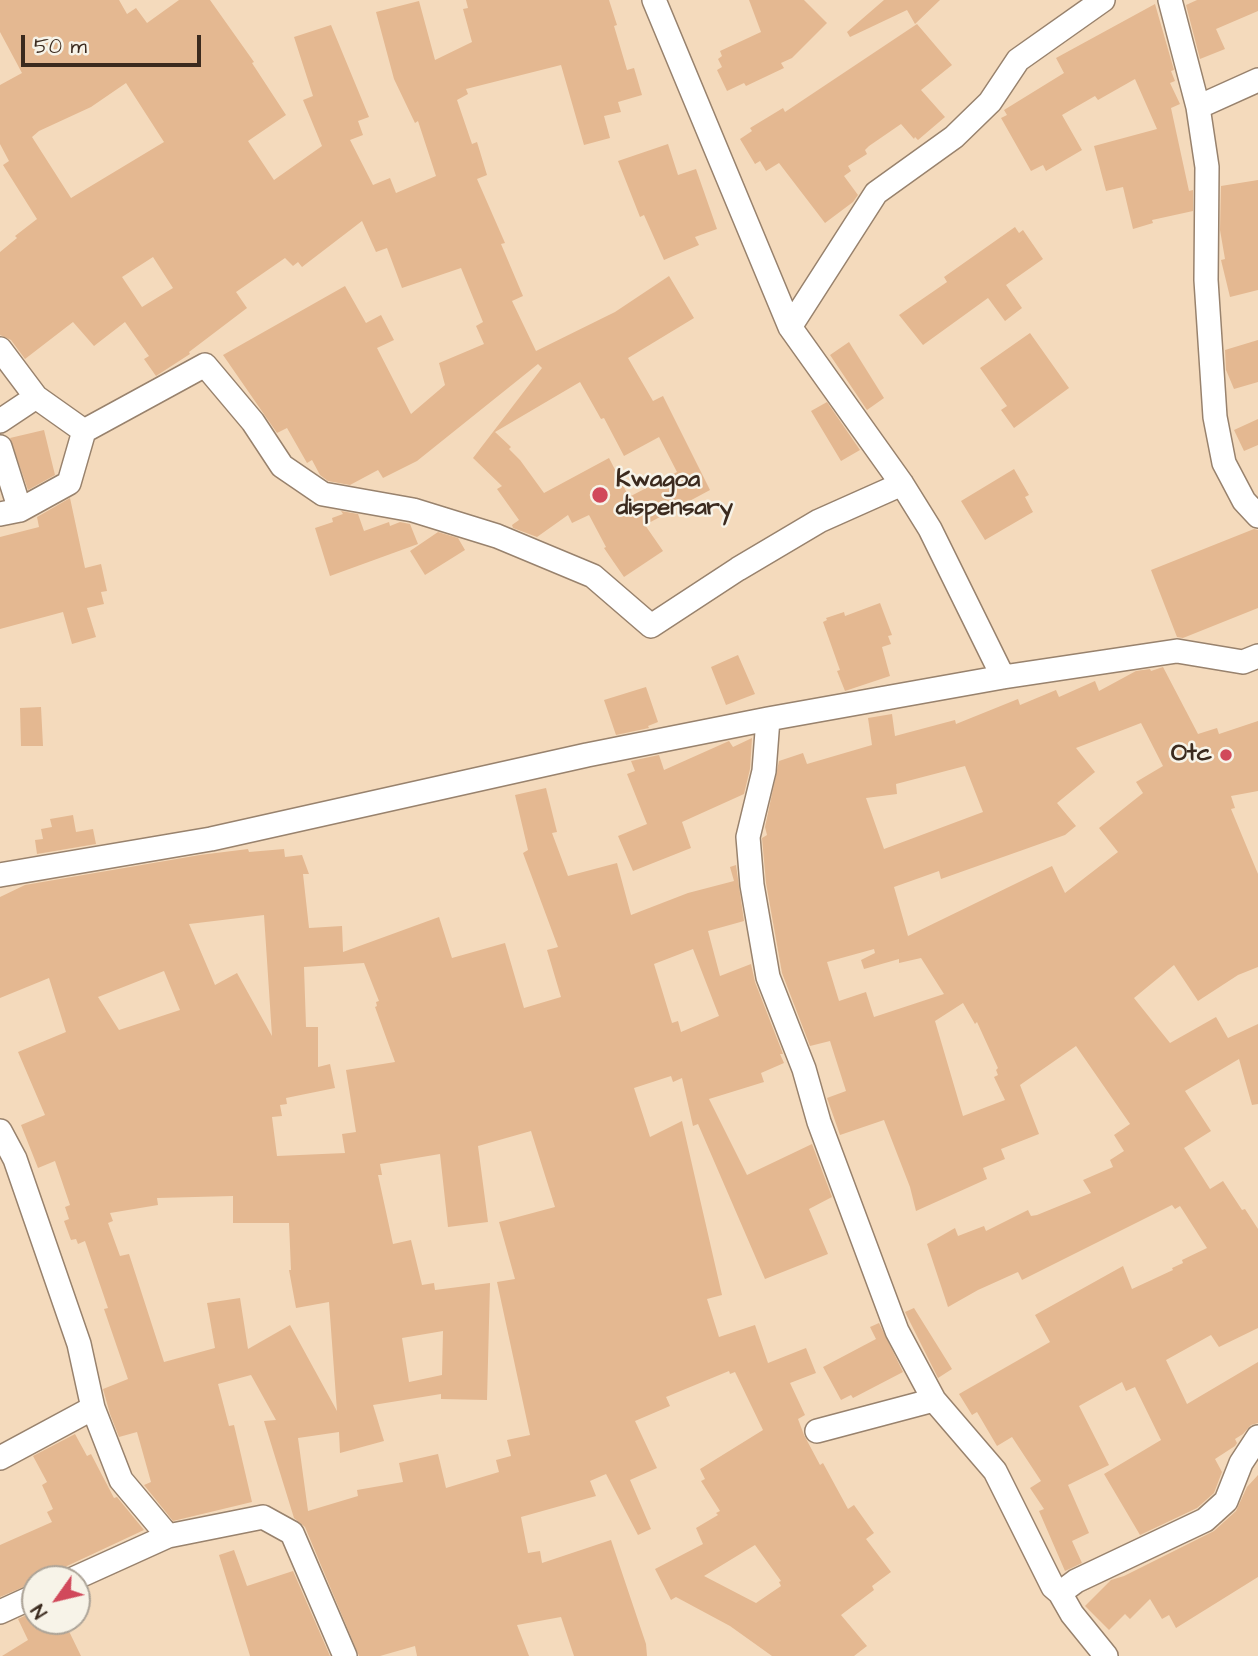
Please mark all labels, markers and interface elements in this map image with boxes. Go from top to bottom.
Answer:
scale bar [24,21,205,65]
text: 50 m [34,32,87,61]
place label: Kwagoa dispensary [616,467,733,523]
marker: Kwagoa dispensary [590,485,610,505]
place label: Otc [1171,741,1212,769]
marker: Otc [1218,747,1234,763]
north arrow [21,1565,91,1635]
text: N [25,1598,54,1623]

